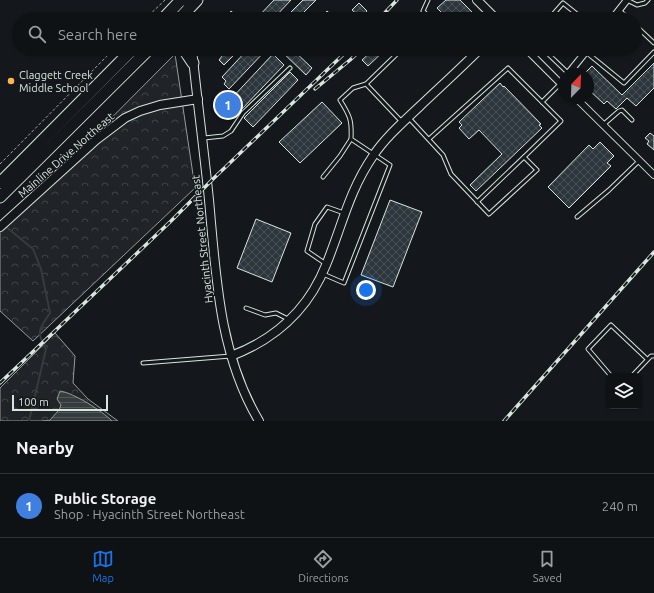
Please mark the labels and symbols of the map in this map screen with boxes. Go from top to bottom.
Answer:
north arrow [558,68,594,104]
place label: Claggett Creek Middle School [19,69,93,94]
marker: Claggett Creek Middle School [6,76,16,86]
pin: 1 [215,90,241,120]
street label: Mainline Drive Northeast [16,110,117,200]
street label: Hyacinth Street Northeast [189,174,215,304]
your location [356,280,376,300]
scale bar [12,393,108,412]

